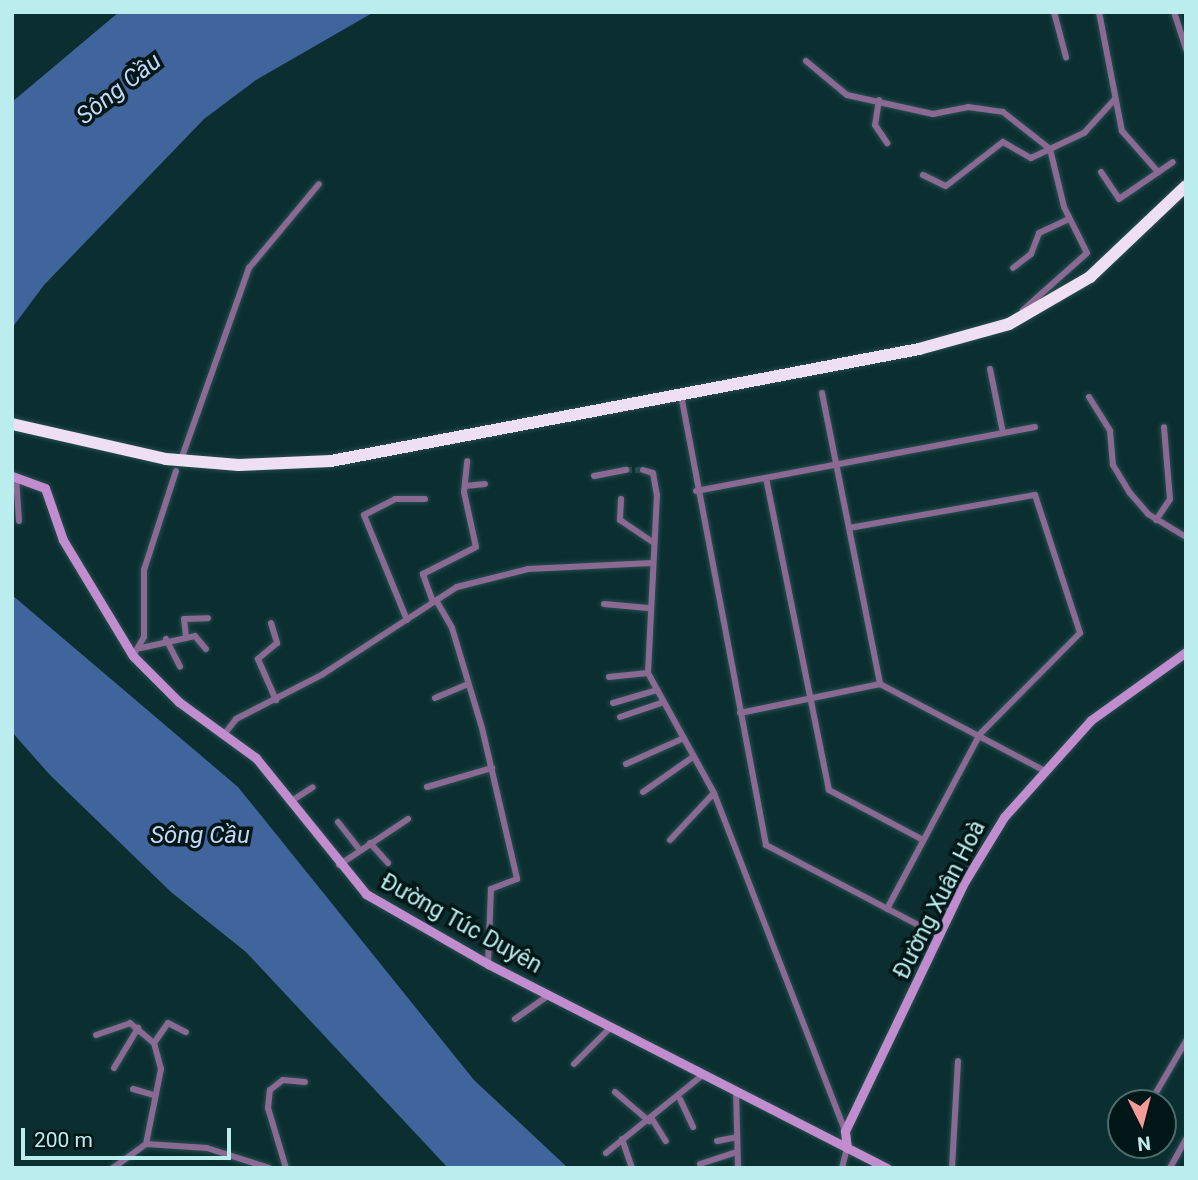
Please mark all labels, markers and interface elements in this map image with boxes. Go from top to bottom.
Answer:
water label: Sông Cầu [71,47,167,131]
street label: Đường Xuân Hoà [888,816,992,984]
water label: Sông Cầu [150,822,250,850]
street label: Đường Túc Duyên [375,868,547,980]
north arrow [1107,1089,1177,1159]
scale bar [24,1114,234,1158]
text: 200 m [34,1128,93,1152]
text: N [1136,1131,1152,1156]

